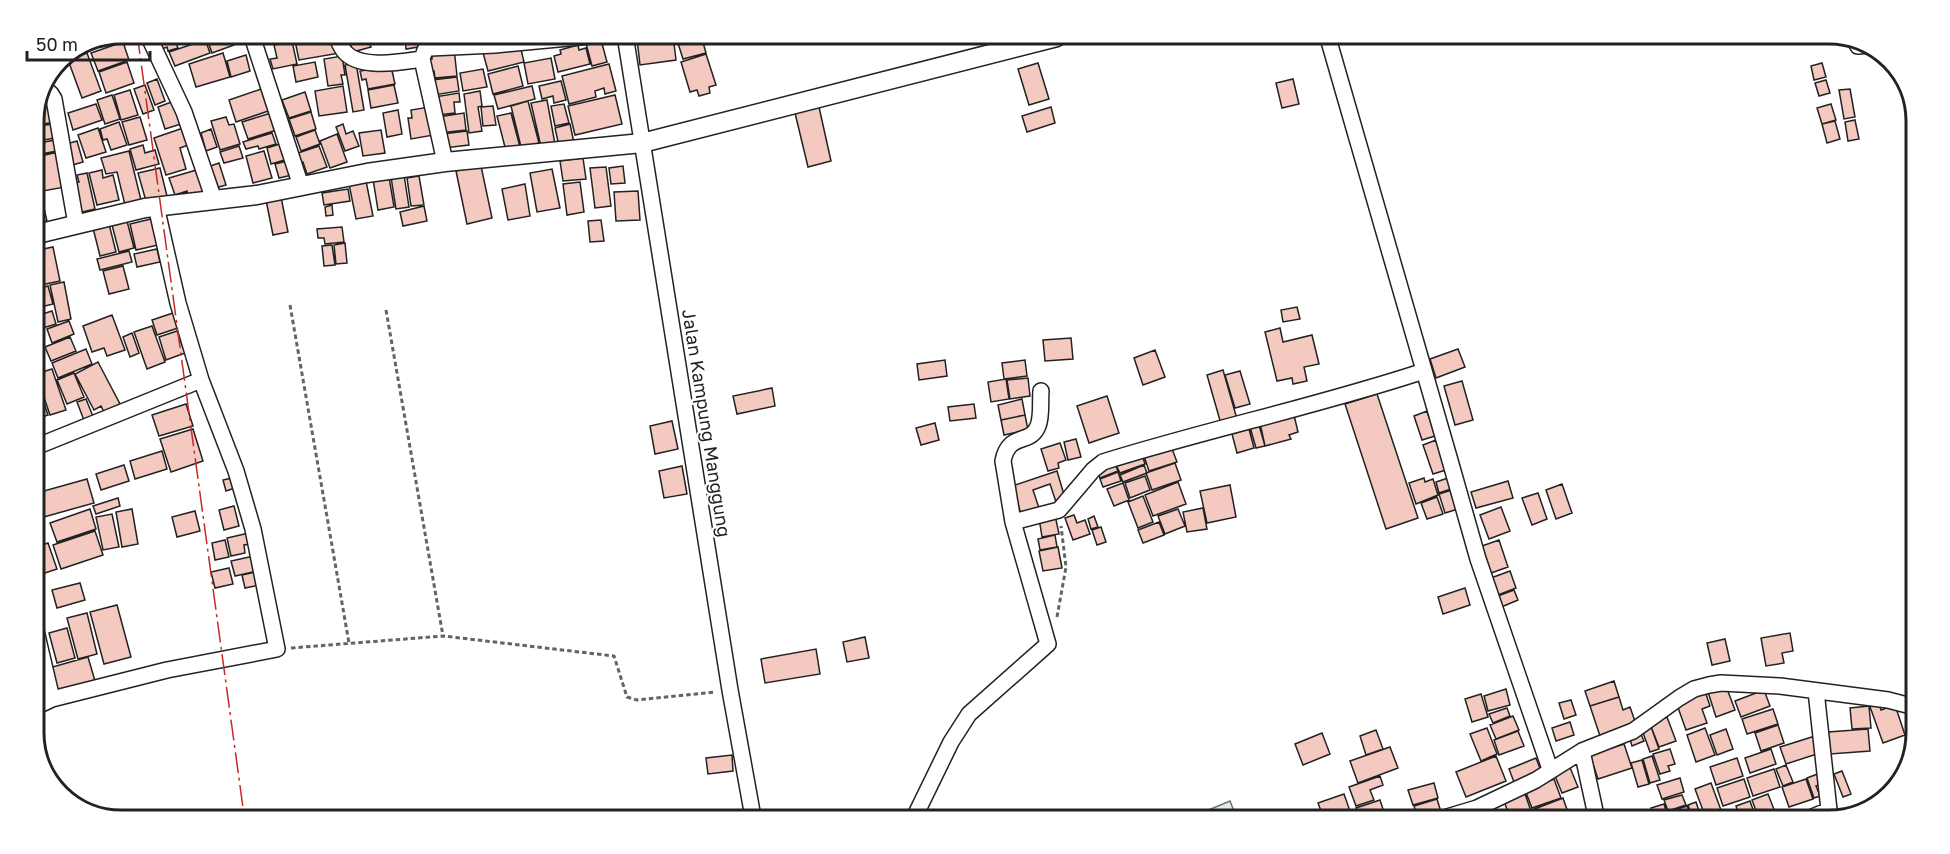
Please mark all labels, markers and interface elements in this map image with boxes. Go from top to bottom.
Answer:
scale bar [27,24,150,62]
text: 50 m [36,33,78,55]
street label: Jalan Kampung Manggung [678,307,736,539]

